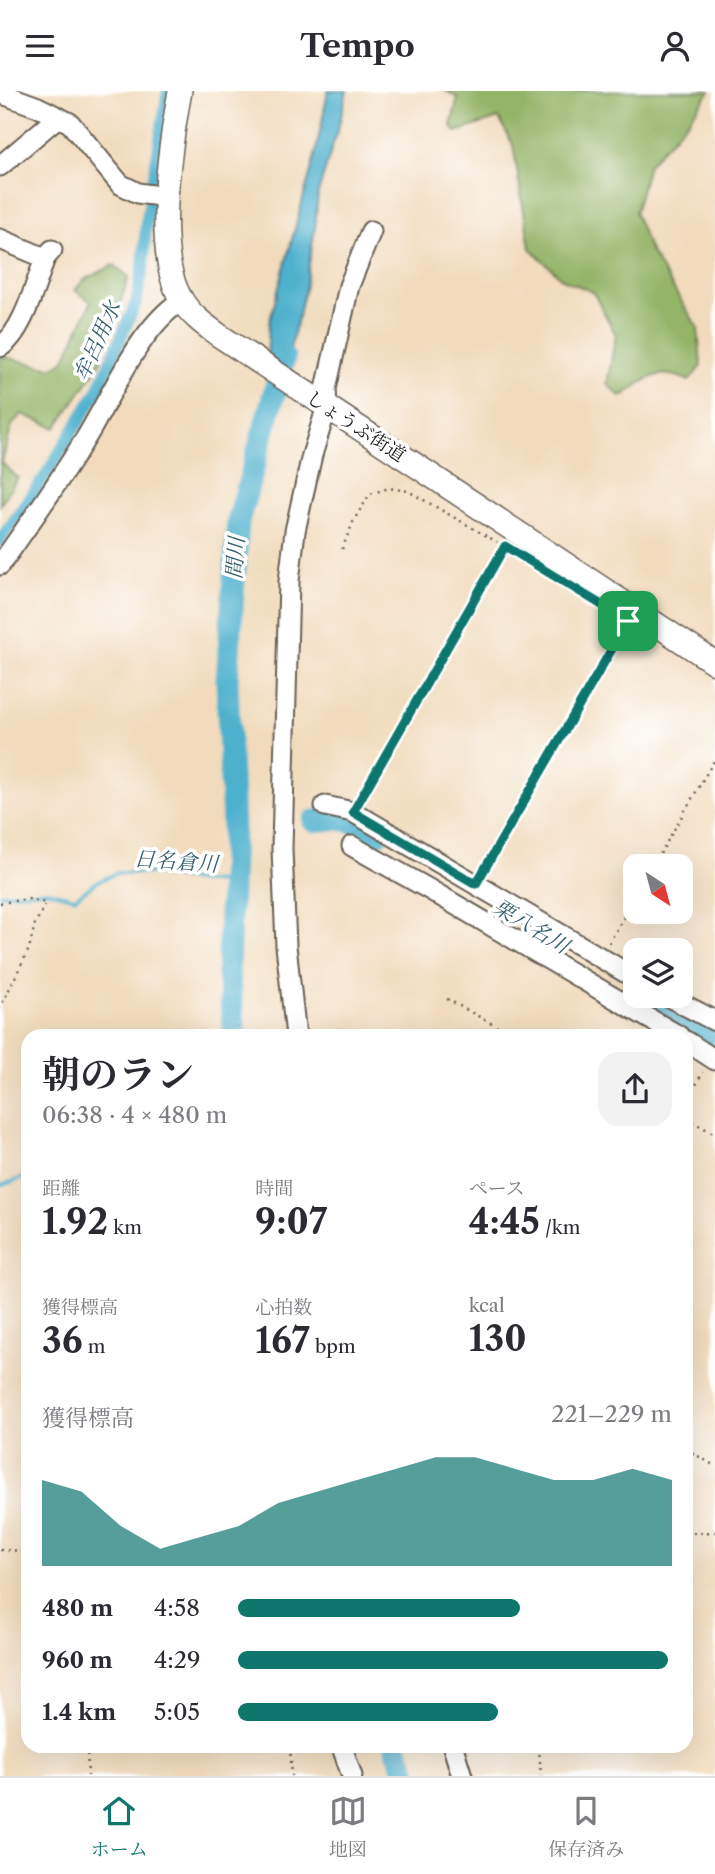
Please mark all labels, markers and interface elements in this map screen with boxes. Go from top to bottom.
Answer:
text: Tempo [300,26,415,65]
icon: menu [21,27,59,65]
icon: person [656,27,694,65]
water label: 牟呂用水 [68,296,126,384]
street label: しょうぶ街道 [302,385,410,467]
water label: 間川 [221,534,249,580]
pin [598,591,658,651]
icon: arrive [609,602,647,640]
water label: 日名倉川 [133,846,221,877]
north arrow [623,854,693,924]
map controls [623,854,693,1008]
water label: 栗八名川 [489,894,575,959]
button: layers [623,938,693,1008]
text: 朝のラン [42,1051,194,1098]
button: share [598,1052,672,1126]
text: 06:38 · 4 × 480 m [42,1101,227,1129]
text: 距離 [42,1177,80,1200]
text: 時間 [255,1177,293,1200]
text: ペース [469,1177,525,1200]
text: 1.92 [42,1200,108,1243]
text: 9:07 [255,1200,327,1243]
text: 4:45 [469,1200,540,1243]
text: km [108,1216,142,1239]
text: /km [540,1216,580,1239]
text: kcal [469,1294,505,1317]
text: 獲得標高 [42,1296,118,1319]
text: 心拍数 [255,1296,312,1319]
text: 130 [469,1317,526,1360]
text: 36 [42,1319,83,1362]
text: 167 [255,1319,310,1362]
text: m [83,1335,105,1358]
text: bpm [310,1335,356,1358]
text: 221–229 m [551,1400,672,1428]
text: 獲得標高 [42,1404,134,1432]
text: 480 m [42,1594,113,1622]
text: 4:58 [154,1594,200,1622]
text: 960 m [42,1646,113,1674]
text: 4:29 [154,1646,200,1674]
text: 1.4 km [42,1698,116,1726]
text: 5:05 [154,1698,200,1726]
tab: ホーム [91,1792,148,1861]
tab: 地図 [329,1792,367,1861]
tab: 保存済み [548,1792,624,1861]

